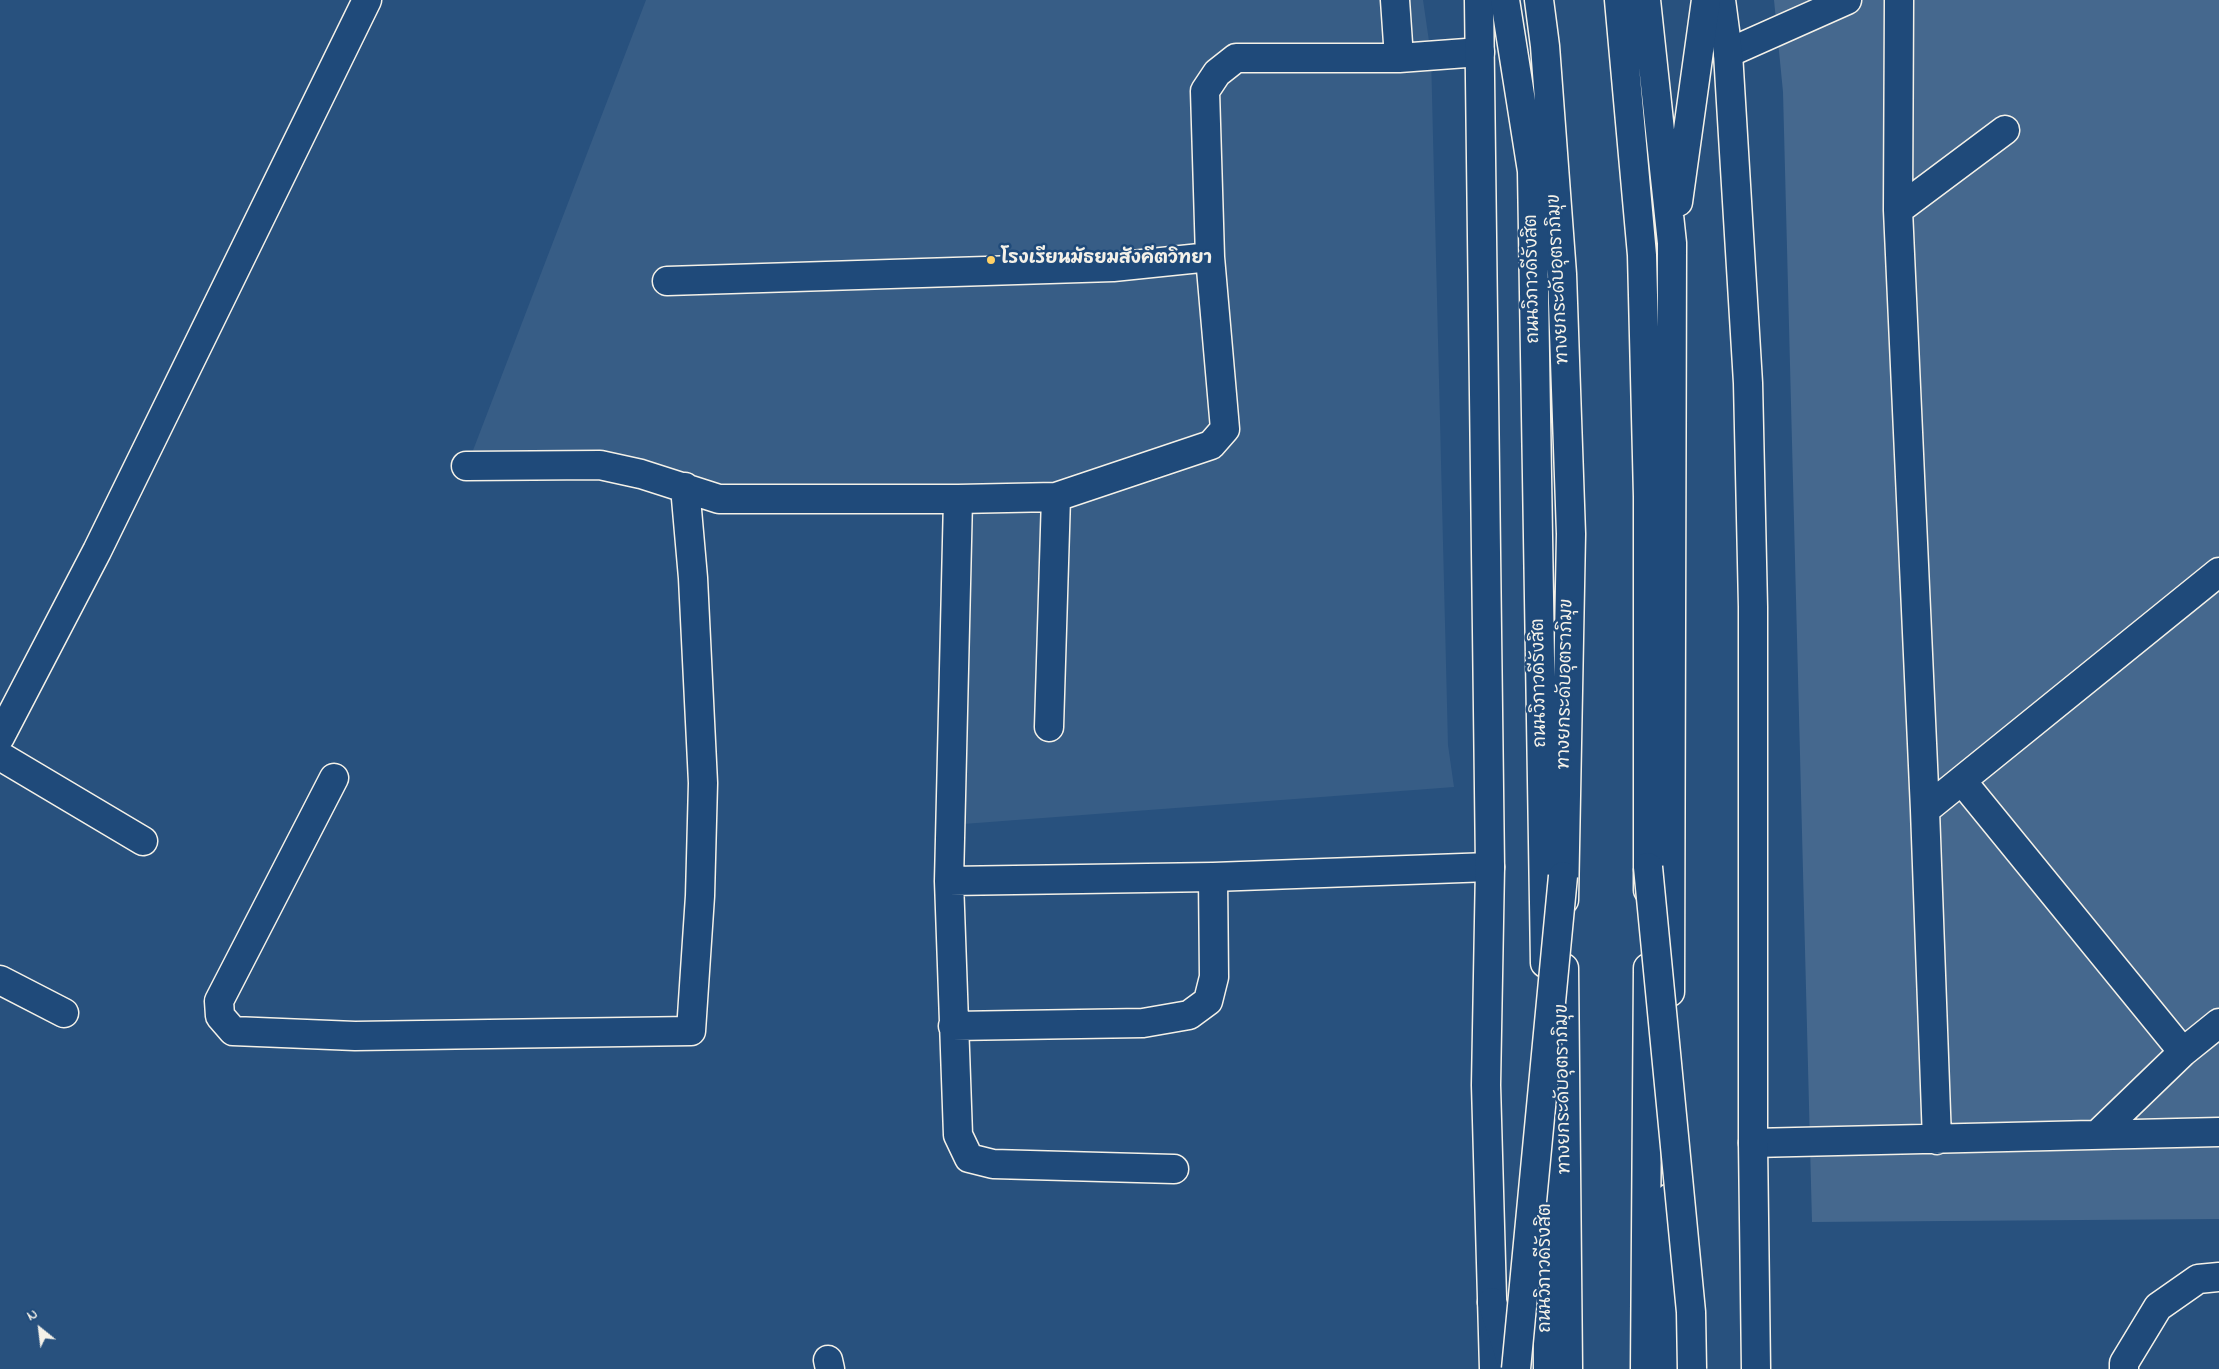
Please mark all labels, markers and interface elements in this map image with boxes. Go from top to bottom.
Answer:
street label: ทางยกระดับอุตราภิมุข [1545,193,1575,365]
street label: ถนนวิภาวดีรังสิต [1522,214,1546,344]
place label: โรงเรียนมัธยมสังคีตวิทยา [1001,249,1212,271]
marker: โรงเรียนมัธยมสังคีตวิทยา [985,254,997,266]
street label: ทางยกระดับอุตราภิมุข [1555,598,1579,770]
street label: ถนนวิภาวดีรังสิต [1529,618,1553,748]
street label: ทางยกระดับอุตราภิมุข [1553,1003,1577,1175]
street label: ถนนวิภาวดีรังสิต [1536,1203,1558,1333]
north arrow [15,1304,65,1354]
text: N [23,1304,42,1327]

